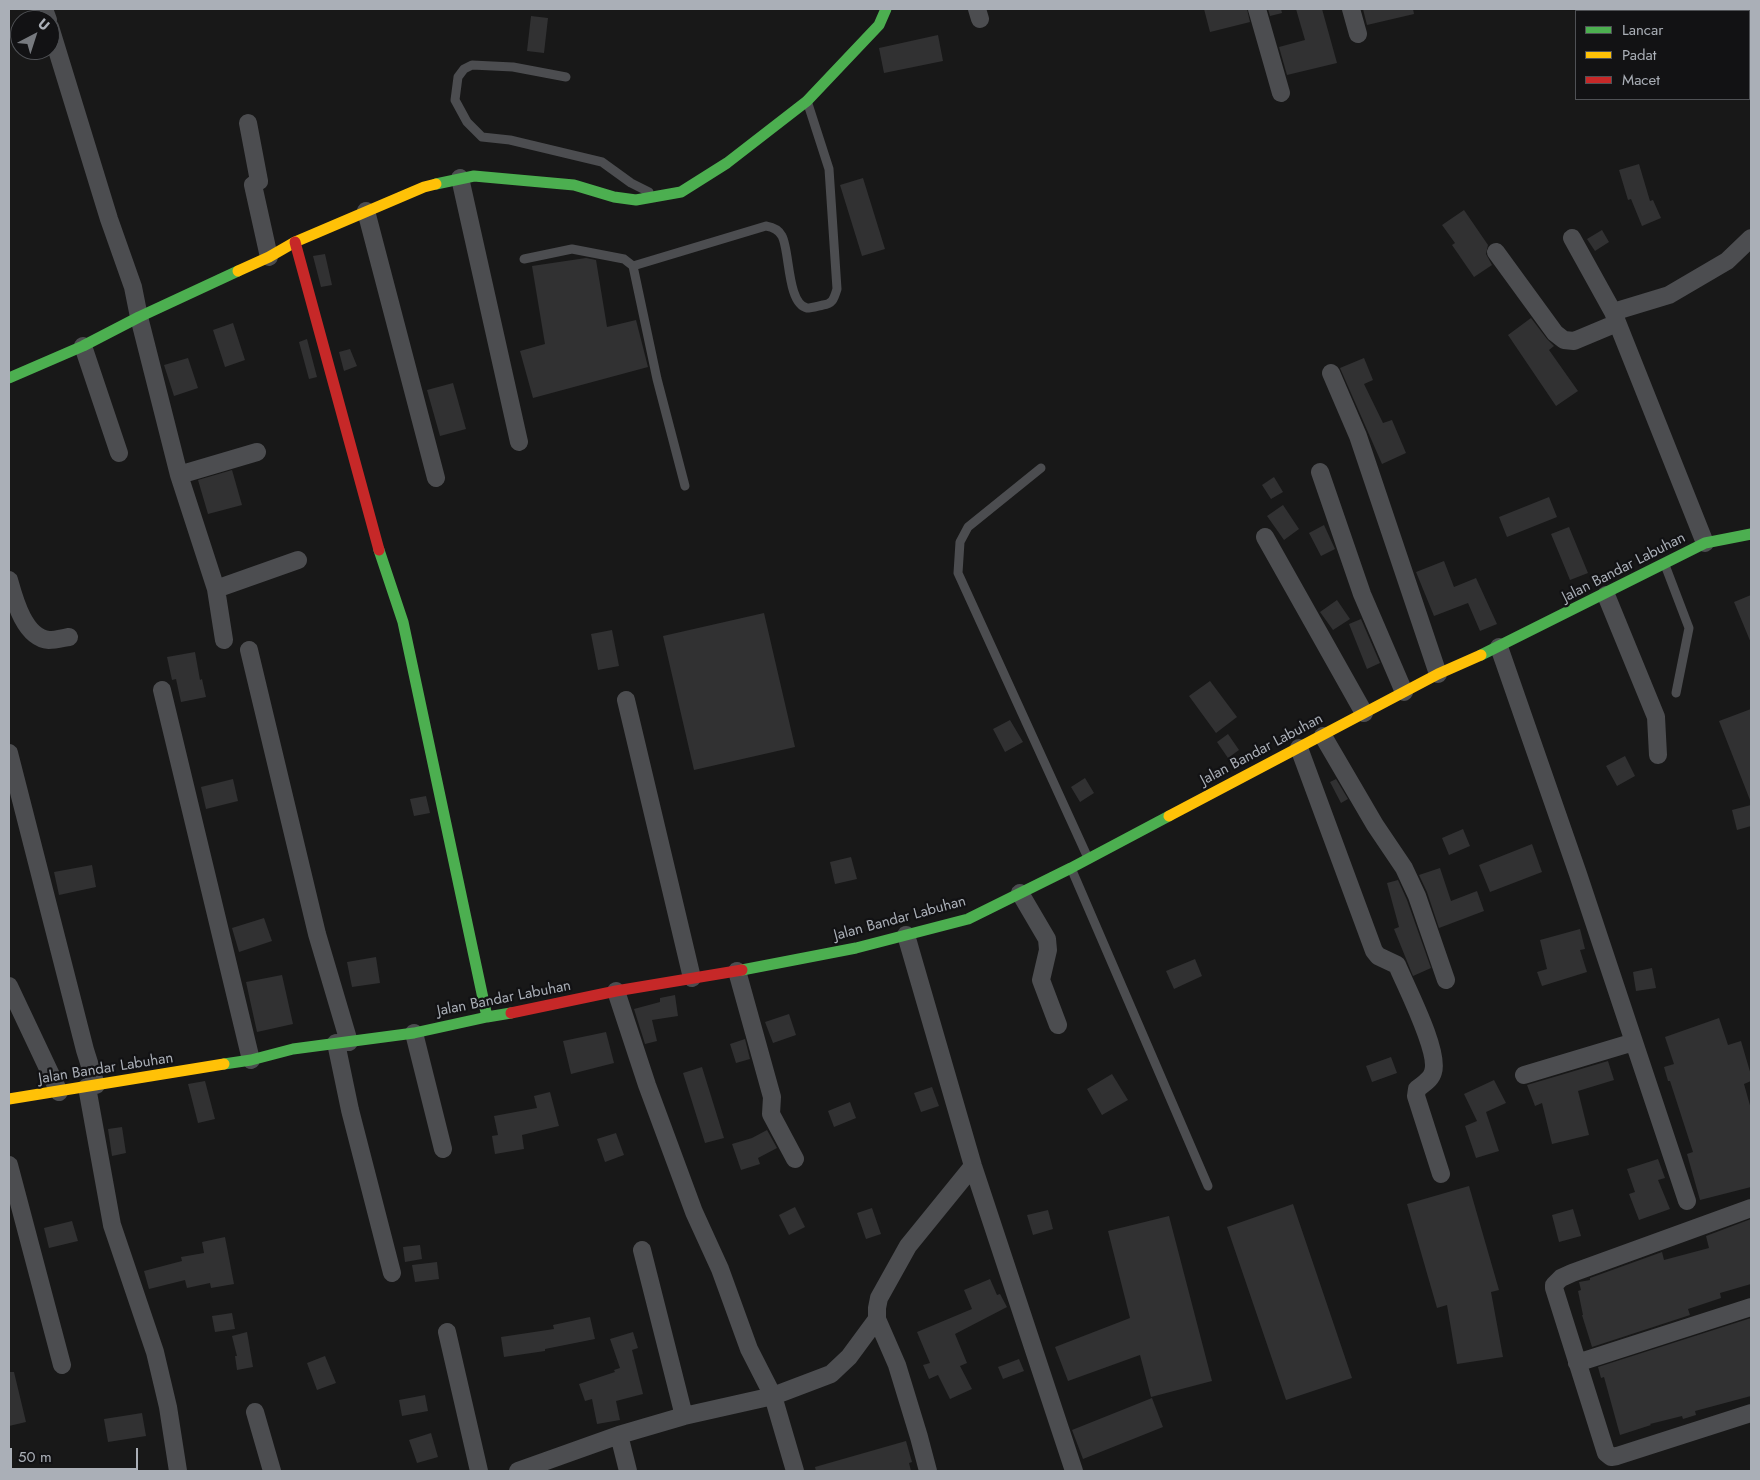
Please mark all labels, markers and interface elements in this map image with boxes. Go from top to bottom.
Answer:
north arrow [10,10,60,60]
legend [1575,10,1750,100]
text: U [34,13,54,35]
text: Lancar [1622,19,1663,41]
text: Padat [1622,44,1656,66]
text: Macet [1622,69,1660,91]
street label: Jalan Bandar Labuhan [1559,529,1689,607]
street label: Jalan Bandar Labuhan [1198,710,1326,790]
street label: Jalan Bandar Labuhan [832,893,968,945]
street label: Jalan Bandar Labuhan [435,977,573,1021]
street label: Jalan Bandar Labuhan [37,1049,175,1089]
scale bar [12,1438,140,1470]
text: 50 m [18,1446,52,1468]

